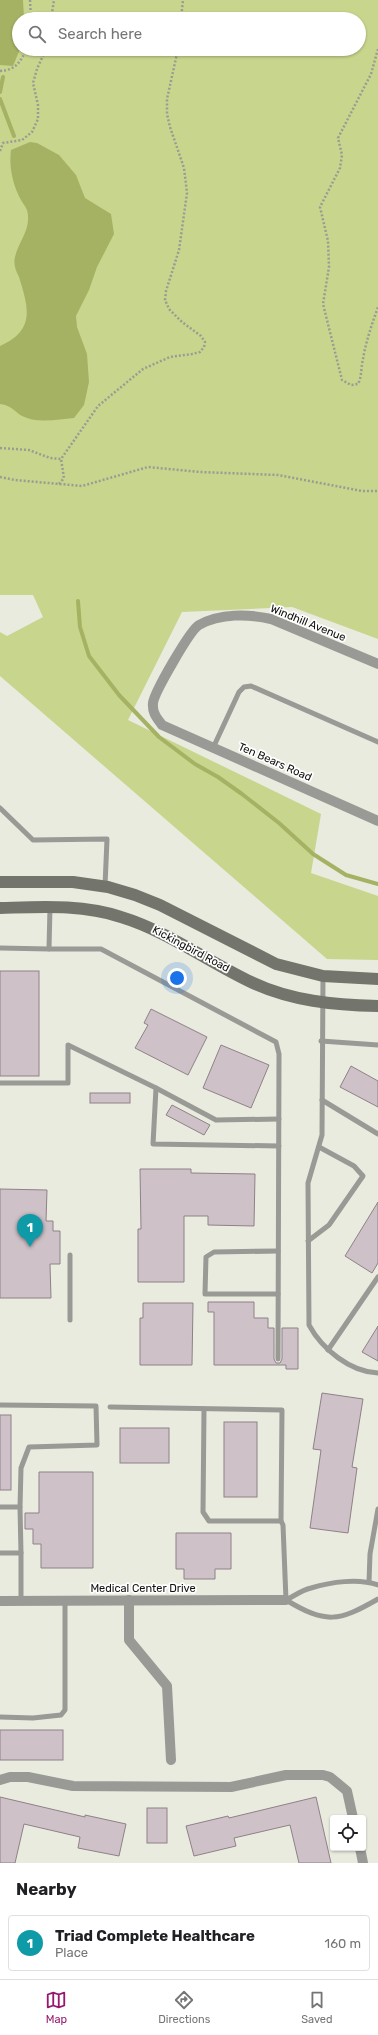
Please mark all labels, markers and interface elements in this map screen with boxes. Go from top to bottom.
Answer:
search box [12,12,366,56]
icon: search [26,23,48,45]
text: Search here [58,25,142,43]
street label: Windhill Avenue [268,602,348,644]
street label: Ten Bears Road [236,740,314,784]
street label: Kickingbird Road [150,923,232,975]
your location [167,968,187,988]
pin: 1 [17,1214,43,1247]
street label: Medical Center Drive [90,1582,196,1595]
map controls [330,1815,366,1851]
button: locate [330,1815,366,1851]
text: Nearby [16,1879,77,1899]
text: Triad Complete Healthcare [55,1927,255,1945]
text: 1 [27,1936,33,1951]
text: 160 m [325,1936,361,1951]
text: Place [55,1945,88,1960]
tab: Map [45,1989,67,2026]
tab: Directions [158,1989,210,2026]
tab: Saved [301,1989,333,2026]

